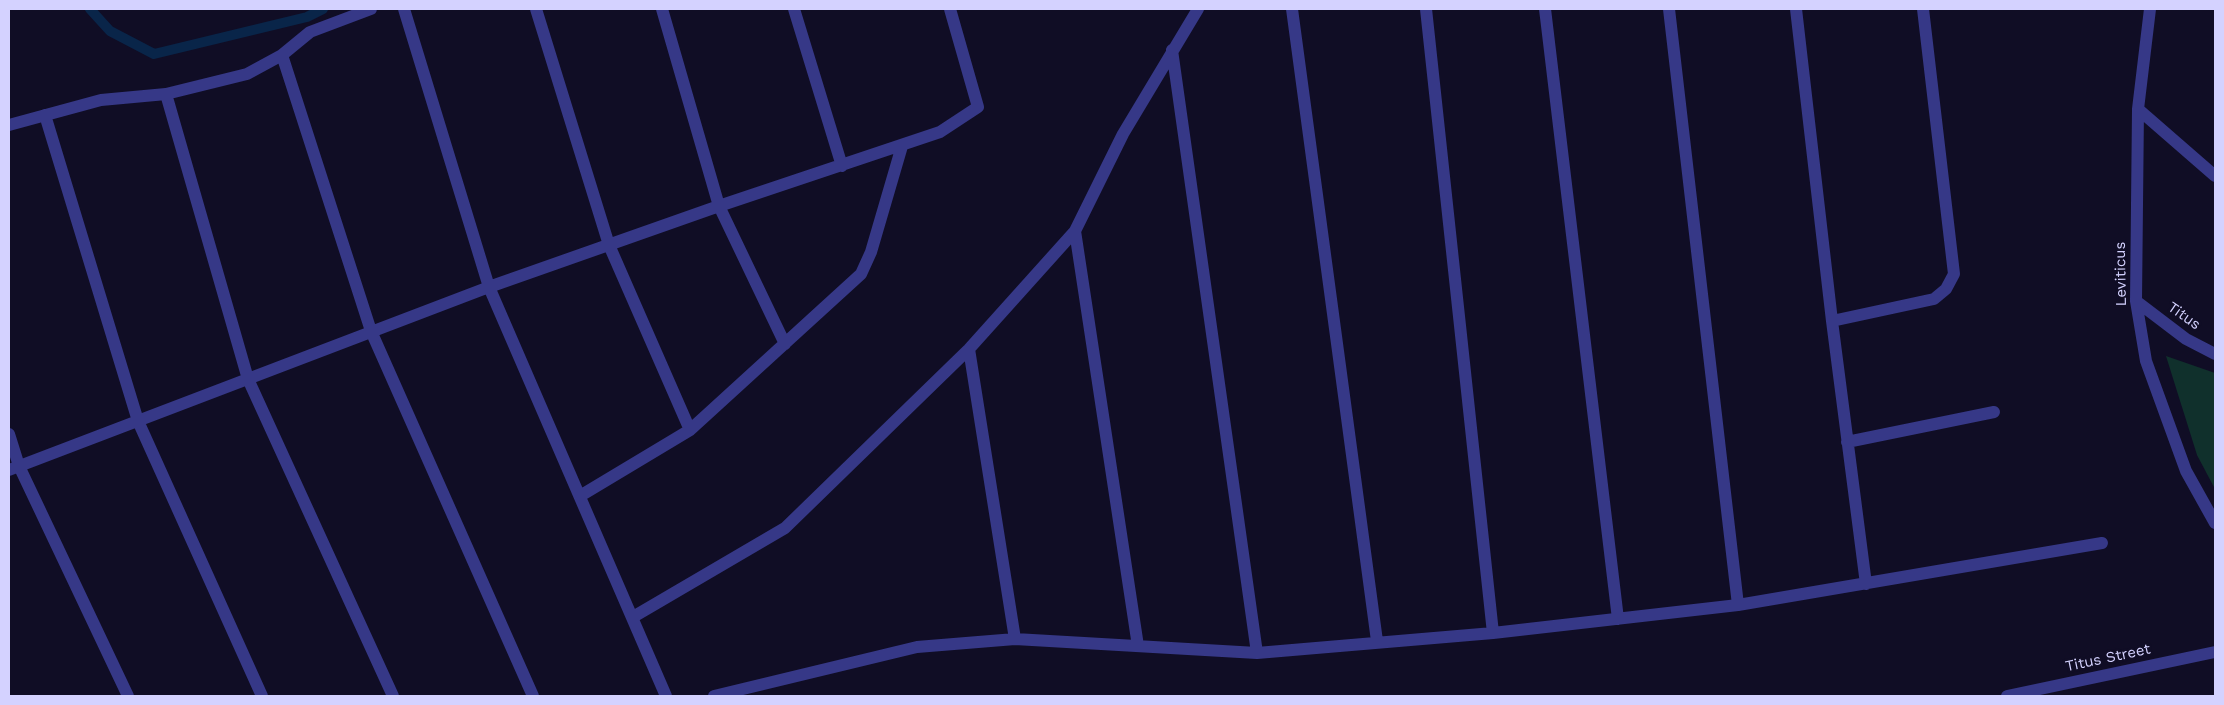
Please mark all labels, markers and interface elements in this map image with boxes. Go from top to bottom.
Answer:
street label: Leviticus [2111,241,2131,307]
street label: Titus [2164,298,2204,334]
street label: Titus Street [2064,640,2152,676]

